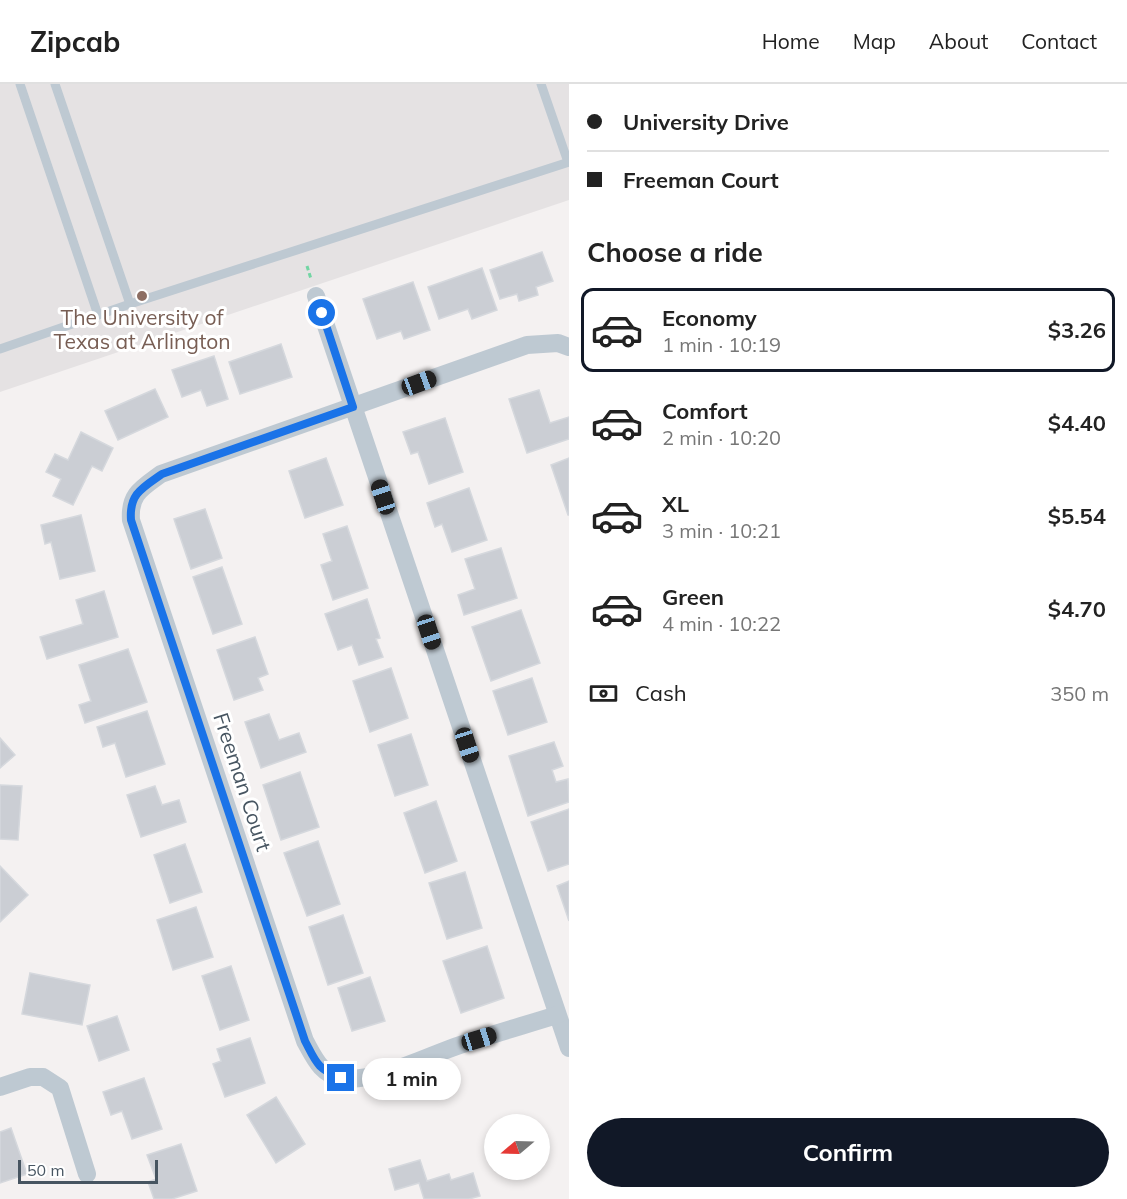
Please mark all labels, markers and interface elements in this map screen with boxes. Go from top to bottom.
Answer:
text: Zipcab [30,24,120,59]
text: Home [762,28,820,54]
text: Map [853,28,896,54]
text: About [929,28,988,54]
text: Contact [1021,28,1097,54]
text: University Drive [623,108,789,136]
text: Freeman Court [623,166,779,194]
text: Choose a ride [587,235,763,269]
marker: The University of Texas at Arlington [135,289,149,303]
route start [308,299,335,326]
icon: car [590,303,644,357]
place label: The University of Texas at Arlington [53,304,231,354]
text: Economy [662,304,757,332]
text: $3.26 [1048,316,1106,344]
text: 1 min · 10:19 [662,332,781,357]
car [399,368,439,398]
icon: car [590,396,644,450]
text: Comfort [662,397,748,425]
text: $4.40 [1048,409,1106,437]
text: 2 min · 10:20 [662,425,781,450]
car [369,477,397,517]
icon: car [590,489,644,543]
text: XL [662,490,689,518]
text: $5.54 [1048,502,1106,530]
text: 3 min · 10:21 [662,518,781,543]
icon: car [590,582,644,636]
text: Green [662,583,724,611]
text: $4.70 [1048,595,1106,623]
text: 4 min · 10:22 [662,611,781,636]
car [415,612,443,652]
icon: cash [587,677,620,710]
text: Cash [635,679,687,707]
text: 350 m [1050,681,1109,706]
street label: Freeman Court [208,709,278,854]
car [453,725,481,765]
car [459,1025,499,1053]
callout: 1 min [362,1057,461,1099]
route end [327,1064,354,1091]
text: 1 min [385,1066,438,1091]
north arrow [484,1114,550,1180]
map controls [484,1114,550,1180]
button: Confirm [587,1118,1109,1187]
scale bar [18,1157,158,1184]
text: 50 m [27,1160,64,1180]

